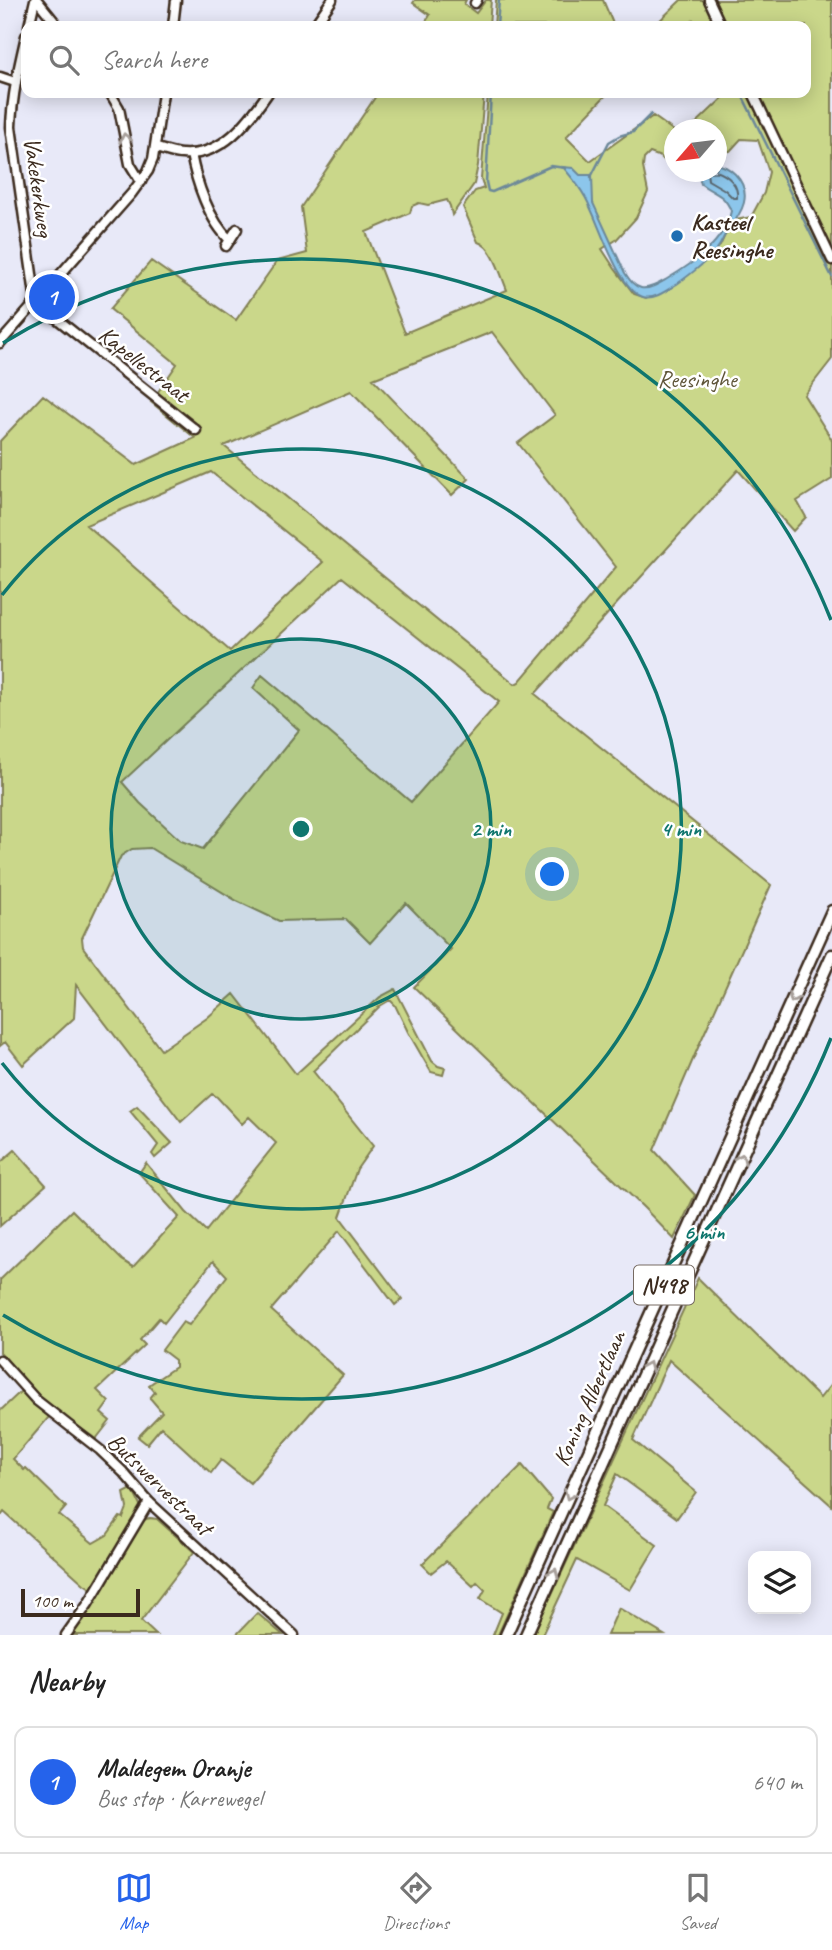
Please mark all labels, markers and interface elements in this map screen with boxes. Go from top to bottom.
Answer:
search box [21,21,811,98]
icon: search [45,41,83,79]
text: Search here [101,43,207,76]
north arrow [664,119,727,182]
one-way arrow [118,132,133,144]
street label: Vakekerkweg [17,135,61,240]
place label: Kasteel Reesinghe [691,207,774,265]
marker: Kasteel Reesinghe [669,228,685,244]
pin: 1 [29,271,75,323]
street label: Kapellestraat [93,319,197,410]
park label: Reesinghe [657,364,739,394]
text: 2 min [471,816,511,842]
text: 4 min [661,816,701,842]
centre of rings [289,817,313,841]
your location [535,857,569,891]
one-way arrow [787,990,801,1003]
one-way arrow [733,1153,747,1165]
text: 6 min [684,1219,725,1245]
road number: N498 [634,1266,694,1304]
street label: Koning Albertlaan [546,1325,633,1470]
one-way arrow [640,1360,654,1373]
street label: Butswervestraat [101,1426,221,1544]
one-way arrow [563,1488,577,1501]
map controls [748,1551,811,1614]
button: layers [748,1551,811,1614]
one-way arrow [546,1568,560,1580]
scale bar [21,1586,140,1618]
text: 100 m [32,1589,73,1613]
text: Nearby [28,1662,104,1700]
text: Maldegem Oranje [97,1751,251,1784]
text: 1 [48,1768,58,1797]
text: 640 m [753,1768,802,1797]
text: Bus stop · Karrewegel [97,1784,262,1813]
tab: Map [115,1869,153,1935]
tab: Directions [383,1869,449,1935]
tab: Saved [679,1869,717,1935]

